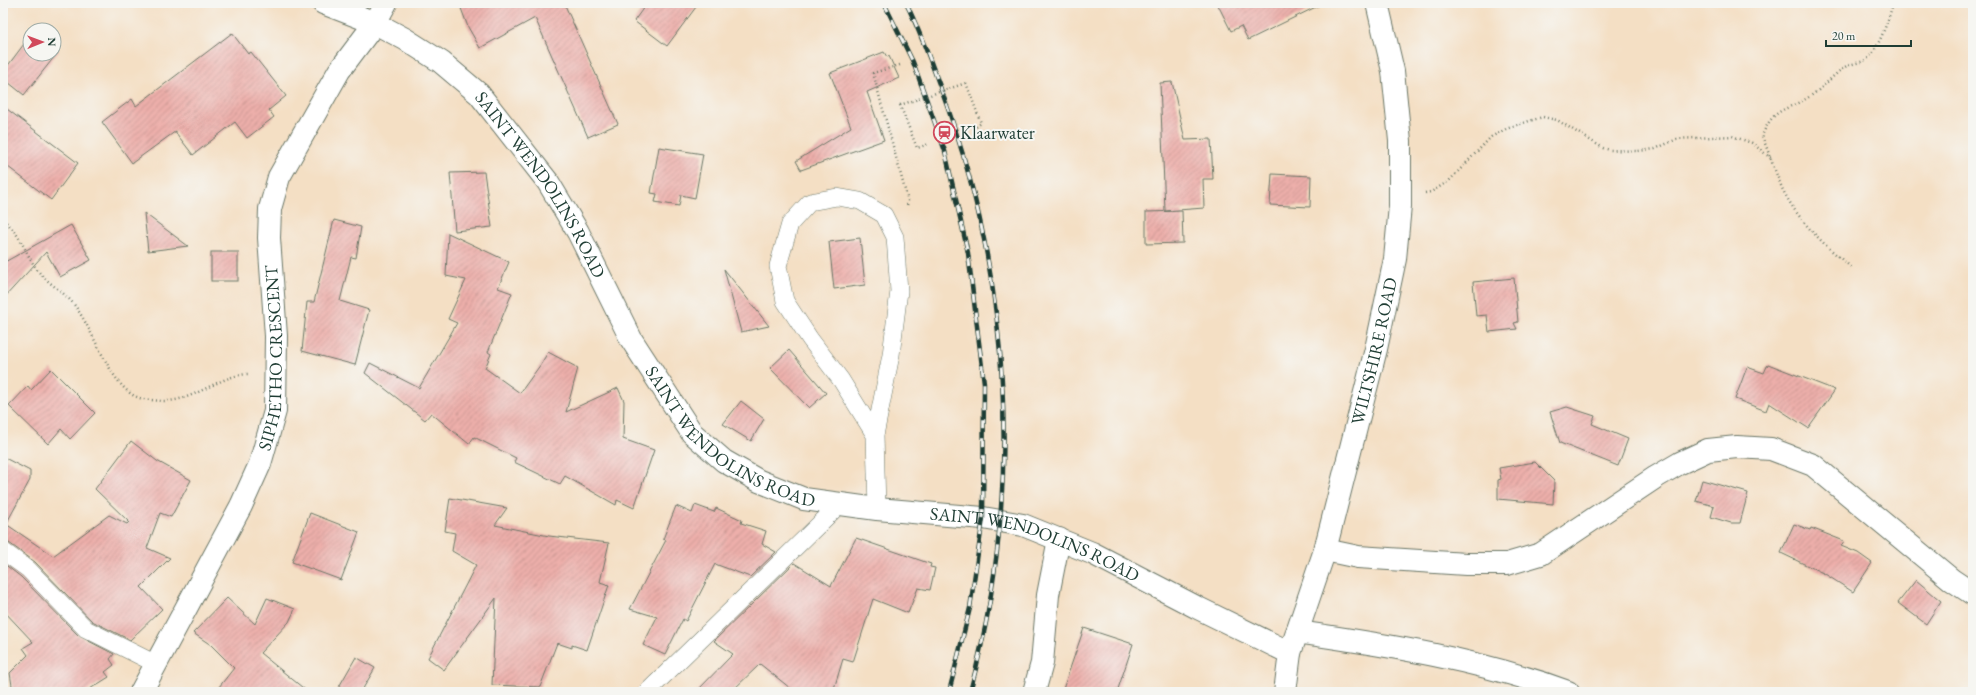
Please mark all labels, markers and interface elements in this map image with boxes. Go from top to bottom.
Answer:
north arrow [22,22,62,62]
scale bar [1826,22,1911,48]
text: 20 m [1832,28,1856,44]
text: N [45,37,59,46]
street label: SAINT WENDOLINS ROAD [470,86,611,282]
station icon: Klaarwater [932,120,958,146]
place label: Klaarwater [960,121,1035,144]
street label: SIPHETHO CRESCENT [252,264,287,453]
street label: WILTSHIRE ROAD [1345,275,1402,427]
street label: SAINT WENDOLINS ROAD [640,361,817,511]
street label: SAINT WENDOLINS ROAD [929,502,1144,587]

